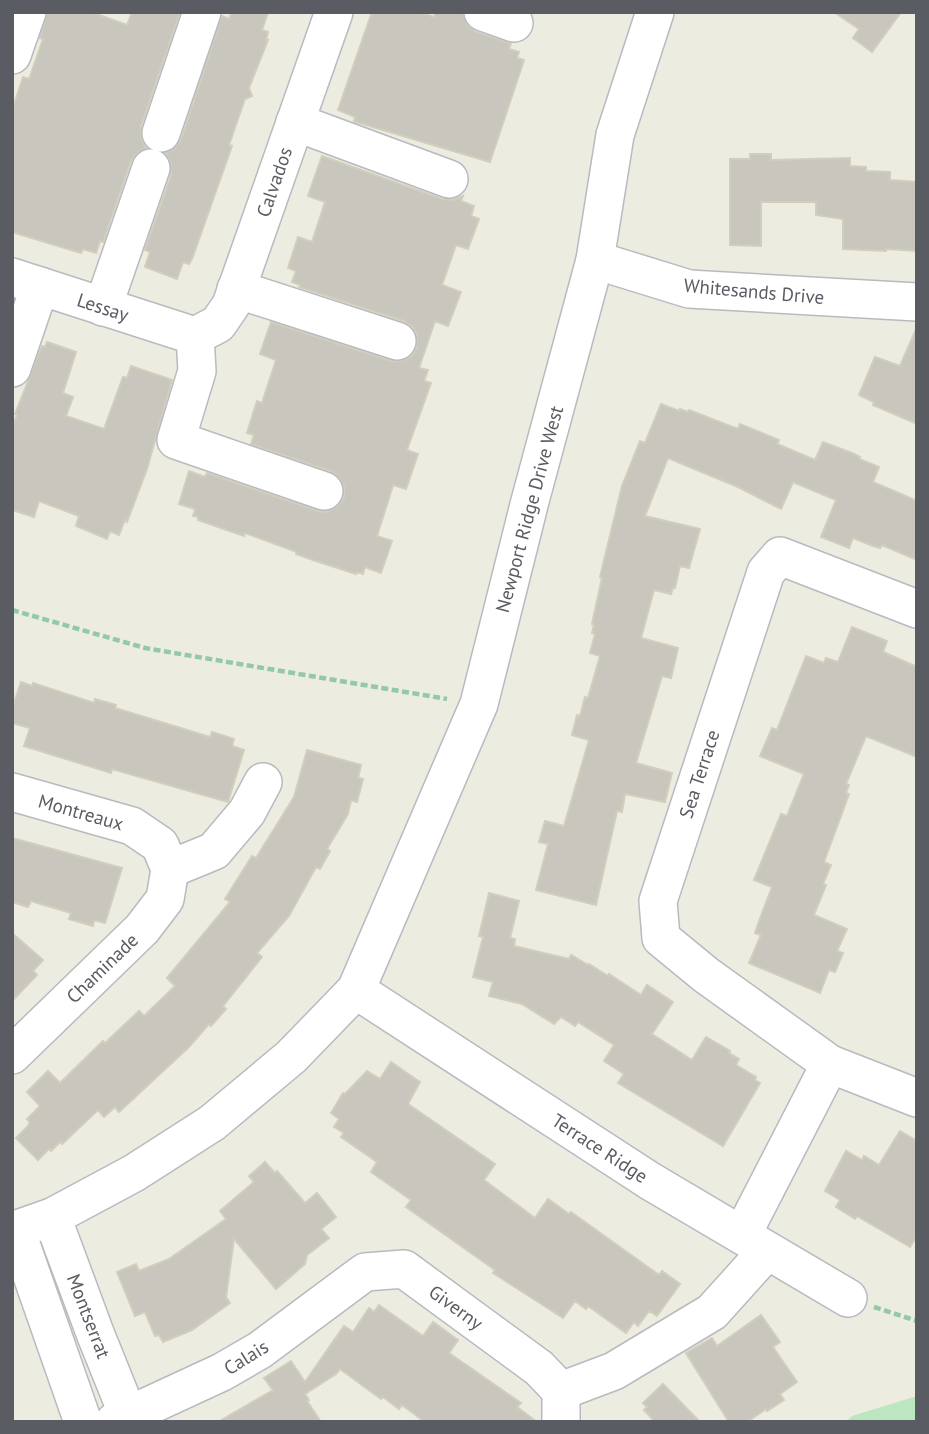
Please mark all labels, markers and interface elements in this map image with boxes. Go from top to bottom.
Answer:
street label: Calvados [251,144,297,220]
street label: Whitesands Drive [683,273,825,309]
street label: Lessay [74,287,132,327]
street label: Newport Ridge Drive West [490,402,568,615]
street label: Sea Terrace [673,727,725,821]
street label: Montreaux [36,788,127,836]
street label: Chaminade [61,928,143,1008]
street label: Terrace Ridge [548,1108,652,1188]
street label: Montserrat [62,1270,116,1362]
street label: Giverny [424,1279,488,1335]
street label: Calais [219,1334,273,1380]

